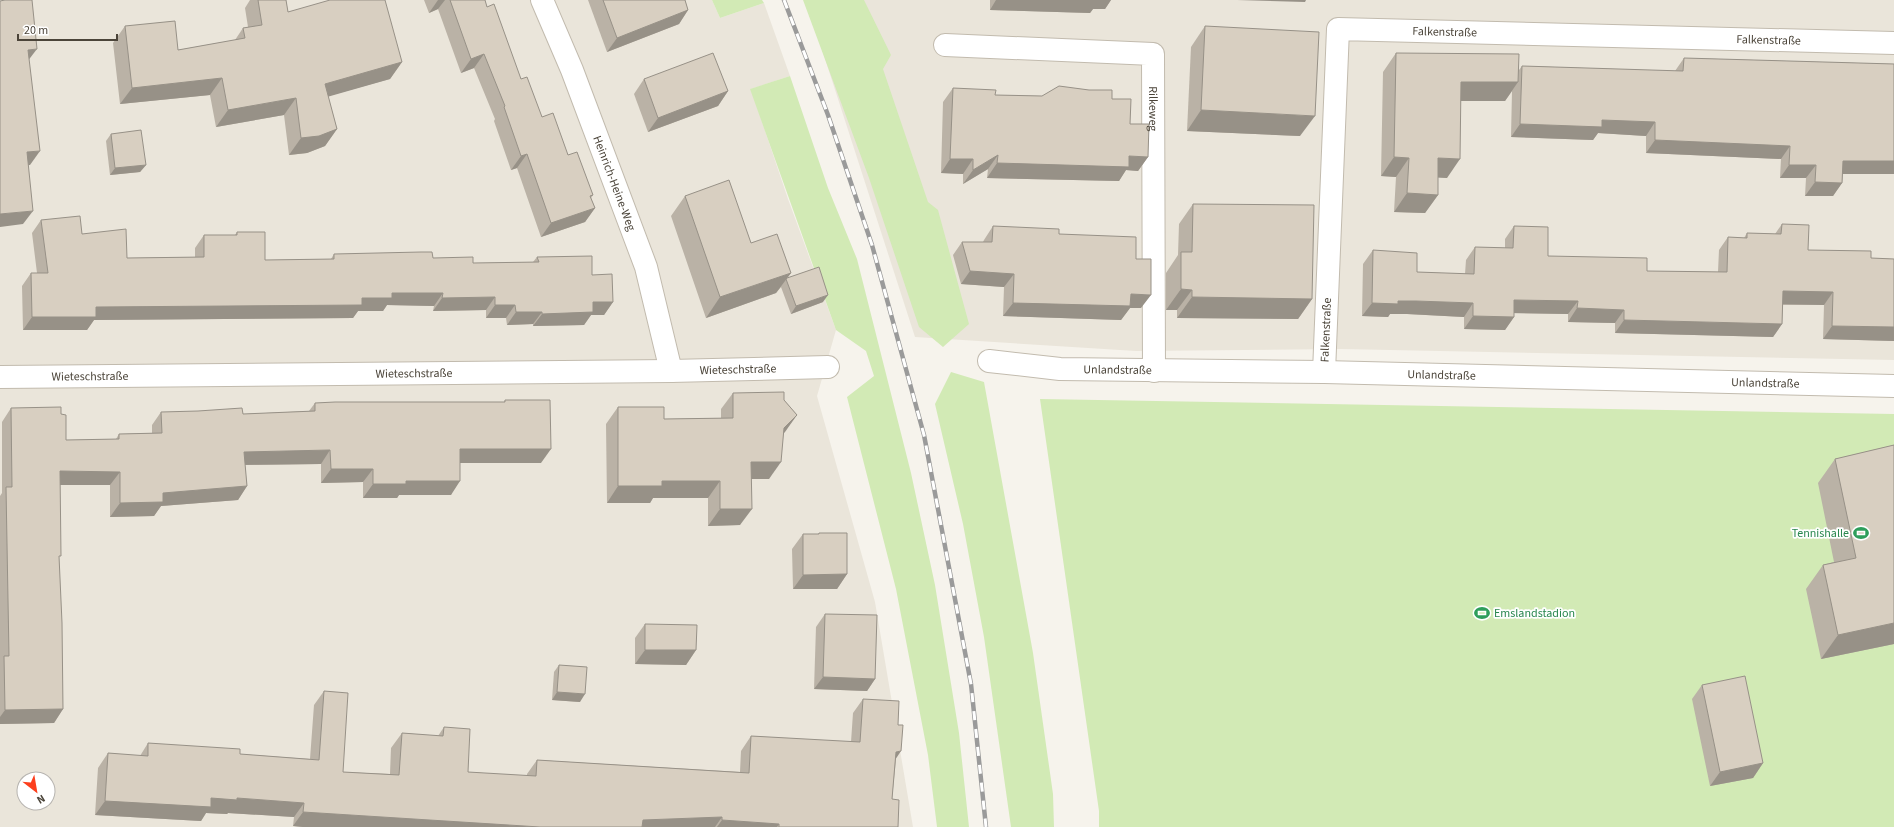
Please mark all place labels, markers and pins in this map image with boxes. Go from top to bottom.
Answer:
sports icon: Tennishalle [1852,524,1870,542]
place label: Tennishalle [1792,525,1849,542]
sports icon: Emslandstadion [1473,604,1491,622]
place label: Emslandstadion [1494,605,1575,622]

